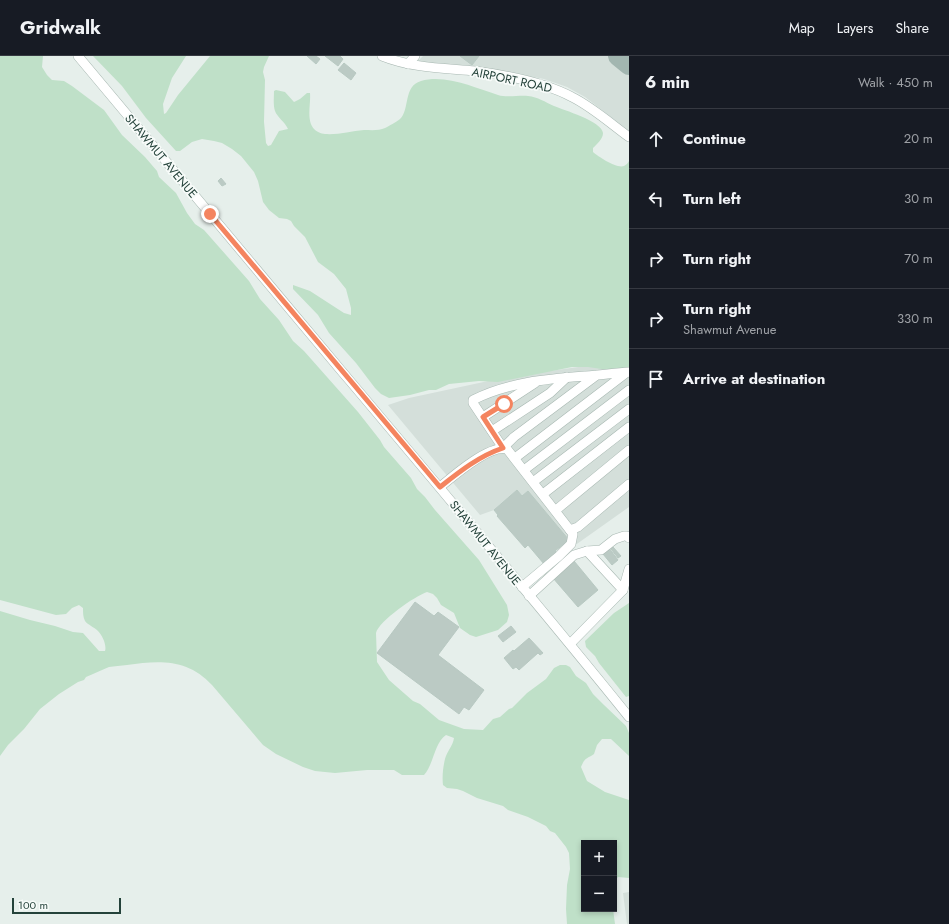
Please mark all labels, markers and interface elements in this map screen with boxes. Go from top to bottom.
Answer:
text: Gridwalk [20,14,101,41]
text: Map [789,18,815,38]
text: Layers [837,18,873,38]
text: Share [895,18,929,38]
street label: AIRPORT ROAD [470,63,554,97]
text: 6 min [645,70,690,94]
text: Walk · 450 m [858,73,933,92]
street label: SHAWMUT AVENUE [120,110,202,202]
icon: ahead [645,128,667,150]
text: Continue [683,128,746,150]
text: 20 m [904,129,933,148]
icon: left [645,188,667,210]
text: Turn left [683,188,741,210]
text: 30 m [904,189,933,208]
route end [201,205,219,223]
icon: right [645,248,667,270]
text: Turn right [683,248,751,270]
text: 70 m [904,249,933,268]
text: Turn right [683,298,751,320]
icon: right [645,308,667,330]
text: 330 m [897,309,933,328]
text: Shawmut Avenue [683,320,776,339]
icon: arrive [645,368,667,390]
text: Arrive at destination [683,368,825,390]
route start [495,395,513,413]
street label: SHAWMUT AVENUE [445,497,525,589]
map controls [581,840,617,912]
button: + [581,840,617,876]
button: − [581,876,617,912]
scale bar [12,896,121,915]
text: 100 m [18,897,48,913]

